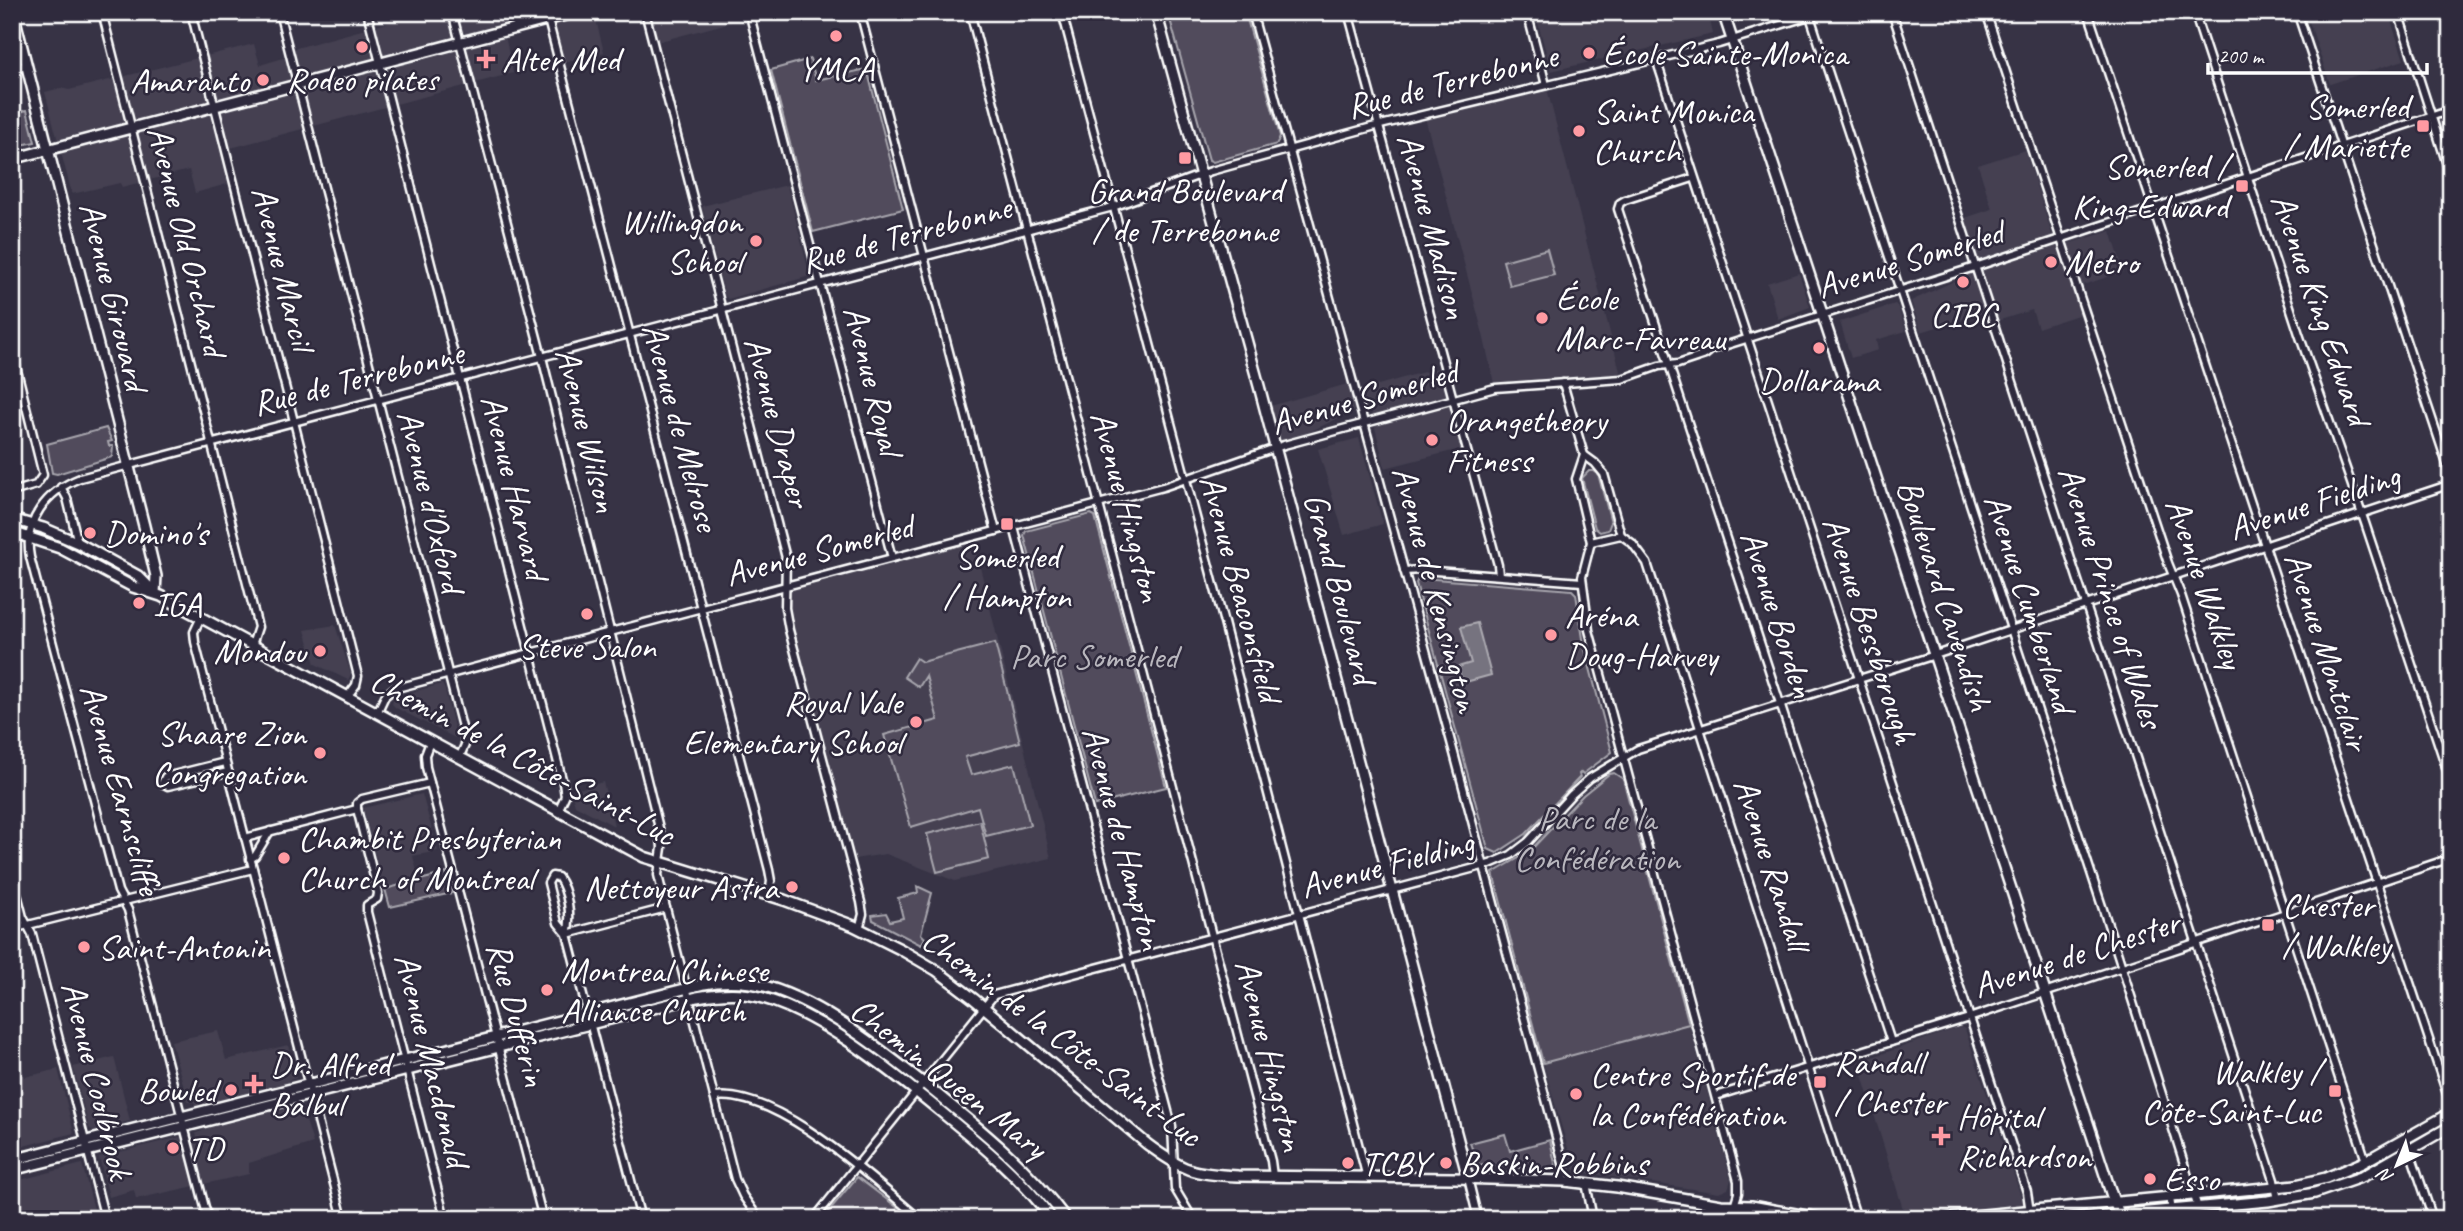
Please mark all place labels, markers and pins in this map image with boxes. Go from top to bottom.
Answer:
marker: YMCA [828,28,844,44]
place label: École Sainte-Monica [1603,31,1850,76]
place label: Alter Med [502,37,625,82]
marker: Rodeo pilates [354,39,370,55]
marker: École Sainte-Monica [1581,45,1597,61]
place label: YMCA [798,46,875,91]
marker: Alter Med [476,49,496,69]
place label: Rodeo pilates [286,57,441,102]
place label: Amaranto [130,58,251,103]
marker: Amaranto [255,72,271,88]
place label: Somerled / Mariette [2283,84,2414,169]
place label: Saint Monica Church [1593,89,1756,174]
marker: Somerled / Mariette [2415,118,2431,134]
marker: Saint Monica Church [1571,123,1587,139]
place label: Somerled / King-Edward [2072,144,2234,229]
marker: Grand Boulevard / de Terrebonne [1177,150,1193,166]
place label: Grand Boulevard / de Terrebonne [1087,168,1288,253]
marker: Somerled / King-Edward [2234,178,2250,194]
place label: Willingdon School [621,199,748,284]
marker: Willingdon School [748,233,764,249]
place label: Metro [2065,240,2142,285]
marker: Metro [2043,254,2059,270]
marker: CIBC [1955,274,1971,290]
place label: École Marc-Favreau [1556,276,1727,361]
place label: CIBC [1930,292,2000,337]
marker: École Marc-Favreau [1534,310,1550,326]
marker: Dollarama [1811,340,1827,356]
place label: Dollarama [1759,358,1882,403]
place label: Orangetheory Fitness [1446,398,1609,483]
marker: Orangetheory Fitness [1424,432,1440,448]
place label: Domino's [104,511,210,556]
marker: Somerled / Hampton [999,516,1015,532]
marker: Domino's [82,525,98,541]
place label: Somerled / Hampton [943,534,1072,619]
place label: IGA [153,581,203,626]
place label: Aréna Doug-Harvey [1565,593,1720,678]
marker: IGA [131,595,147,611]
marker: Steve Salon [579,606,595,622]
place label: Steve Salon [518,624,657,669]
marker: Aréna Doug-Harvey [1543,627,1559,643]
place label: Mondou [214,629,308,674]
marker: Mondou [312,643,328,659]
place label: Royal Vale Elementary School [683,680,908,765]
place label: Shaare Zion Congregation [152,711,308,796]
marker: Royal Vale Elementary School [908,714,924,730]
marker: Shaare Zion Congregation [312,745,328,761]
place label: Chambit Presbyterian Church of Montreal [298,816,561,901]
marker: Chambit Presbyterian Church of Montreal [276,850,292,866]
place label: Nettoyeur Astra [584,865,781,910]
marker: Nettoyeur Astra [784,879,800,895]
place label: Chester / Walkley [2282,883,2393,968]
marker: Chester / Walkley [2260,917,2276,933]
place label: Saint-Antonin [98,925,271,970]
marker: Saint-Antonin [76,939,92,955]
place label: Montreal Chinese Alliance Church [561,948,771,1033]
marker: Montreal Chinese Alliance Church [539,982,555,998]
place label: Randall / Chester [1834,1040,1949,1125]
place label: Dr. Alfred Balbul [270,1042,395,1127]
place label: Walkley / Côte-Saint-Luc [2142,1049,2327,1134]
place label: Centre Sportif de la Confédération [1590,1052,1798,1137]
place label: Bowled [138,1068,222,1113]
marker: Dr. Alfred Balbul [244,1074,264,1094]
marker: Randall / Chester [1812,1074,1828,1090]
marker: Bowled [223,1082,239,1098]
marker: Walkley / Côte-Saint-Luc [2327,1083,2343,1099]
marker: Centre Sportif de la Confédération [1568,1086,1584,1102]
place label: Hôpital Richardson [1957,1094,2093,1179]
place label: TD [187,1126,226,1171]
marker: Hôpital Richardson [1931,1126,1951,1146]
marker: TD [165,1140,181,1156]
place label: TCBY [1362,1141,1435,1186]
place label: Baskin-Robbins [1460,1141,1650,1186]
marker: TCBY [1340,1155,1356,1171]
marker: Baskin-Robbins [1438,1155,1454,1171]
place label: Esso [2164,1157,2220,1202]
marker: Esso [2142,1171,2158,1187]

